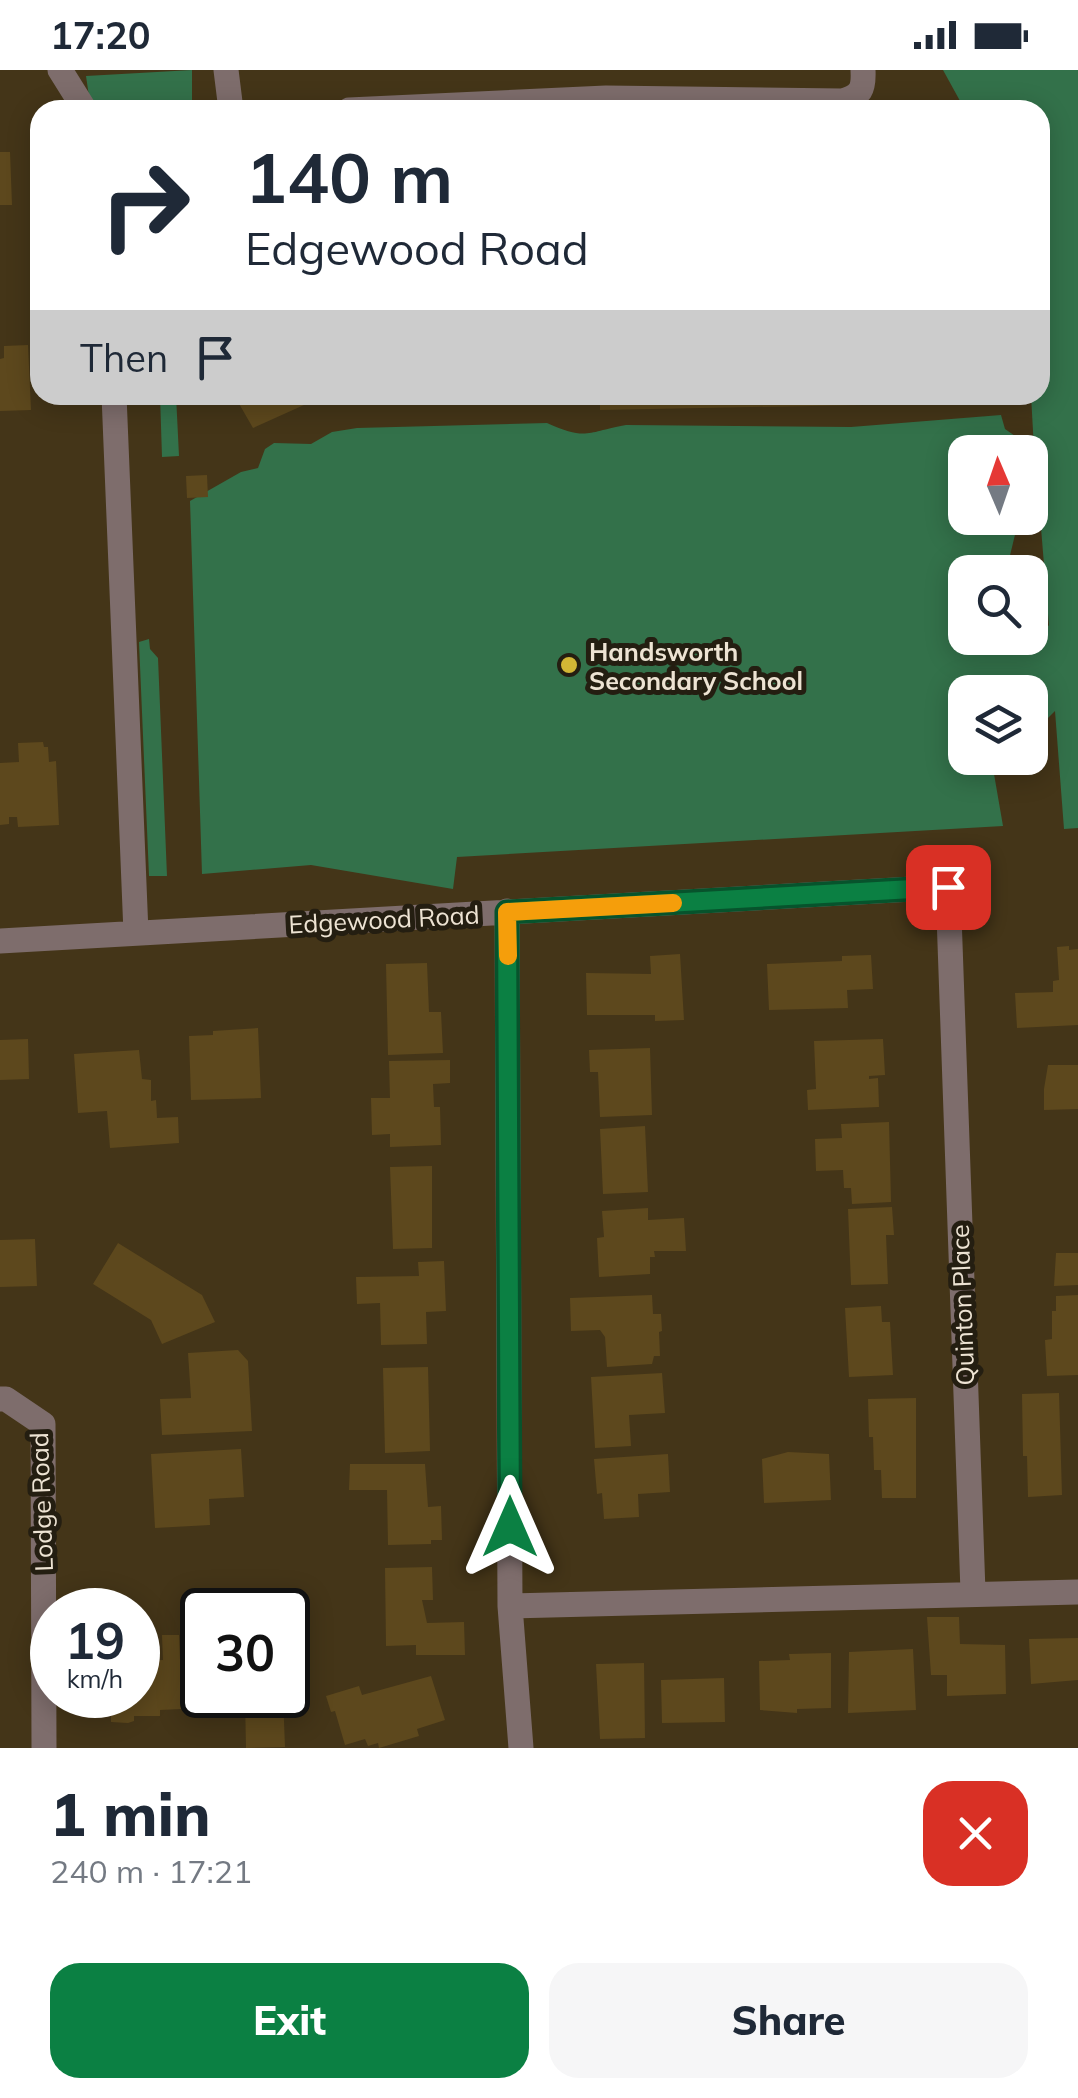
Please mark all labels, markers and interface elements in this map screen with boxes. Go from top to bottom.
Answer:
text: 17:20 [50,11,151,59]
text: 140 m [245,133,453,221]
icon: right [80,140,210,270]
text: Edgewood Road [245,220,589,276]
icon: arrive [188,330,243,385]
text: Then [80,334,168,382]
north arrow [948,435,1048,535]
map controls [948,435,1048,775]
button: search [948,555,1048,655]
place label: Handsworth Secondary School [589,636,803,696]
marker: Handsworth Secondary School [558,654,580,676]
button: layers [948,675,1048,775]
pin [906,845,991,930]
icon: arrive [921,860,976,915]
street label: Edgewood Road [288,899,480,939]
street label: Quinton Place [944,1224,980,1386]
street label: Lodge Road [23,1432,59,1572]
position arrow [458,1475,562,1579]
speed limit sign: 30 [180,1588,310,1718]
text: 19 [65,1609,125,1672]
text: km/h [67,1663,123,1694]
text: 1 min [50,1776,211,1851]
button: close [923,1781,1028,1886]
text: 240 m · 17:21 [50,1851,252,1891]
button: Exit [50,1963,529,2078]
button: Share [549,1963,1028,2078]

